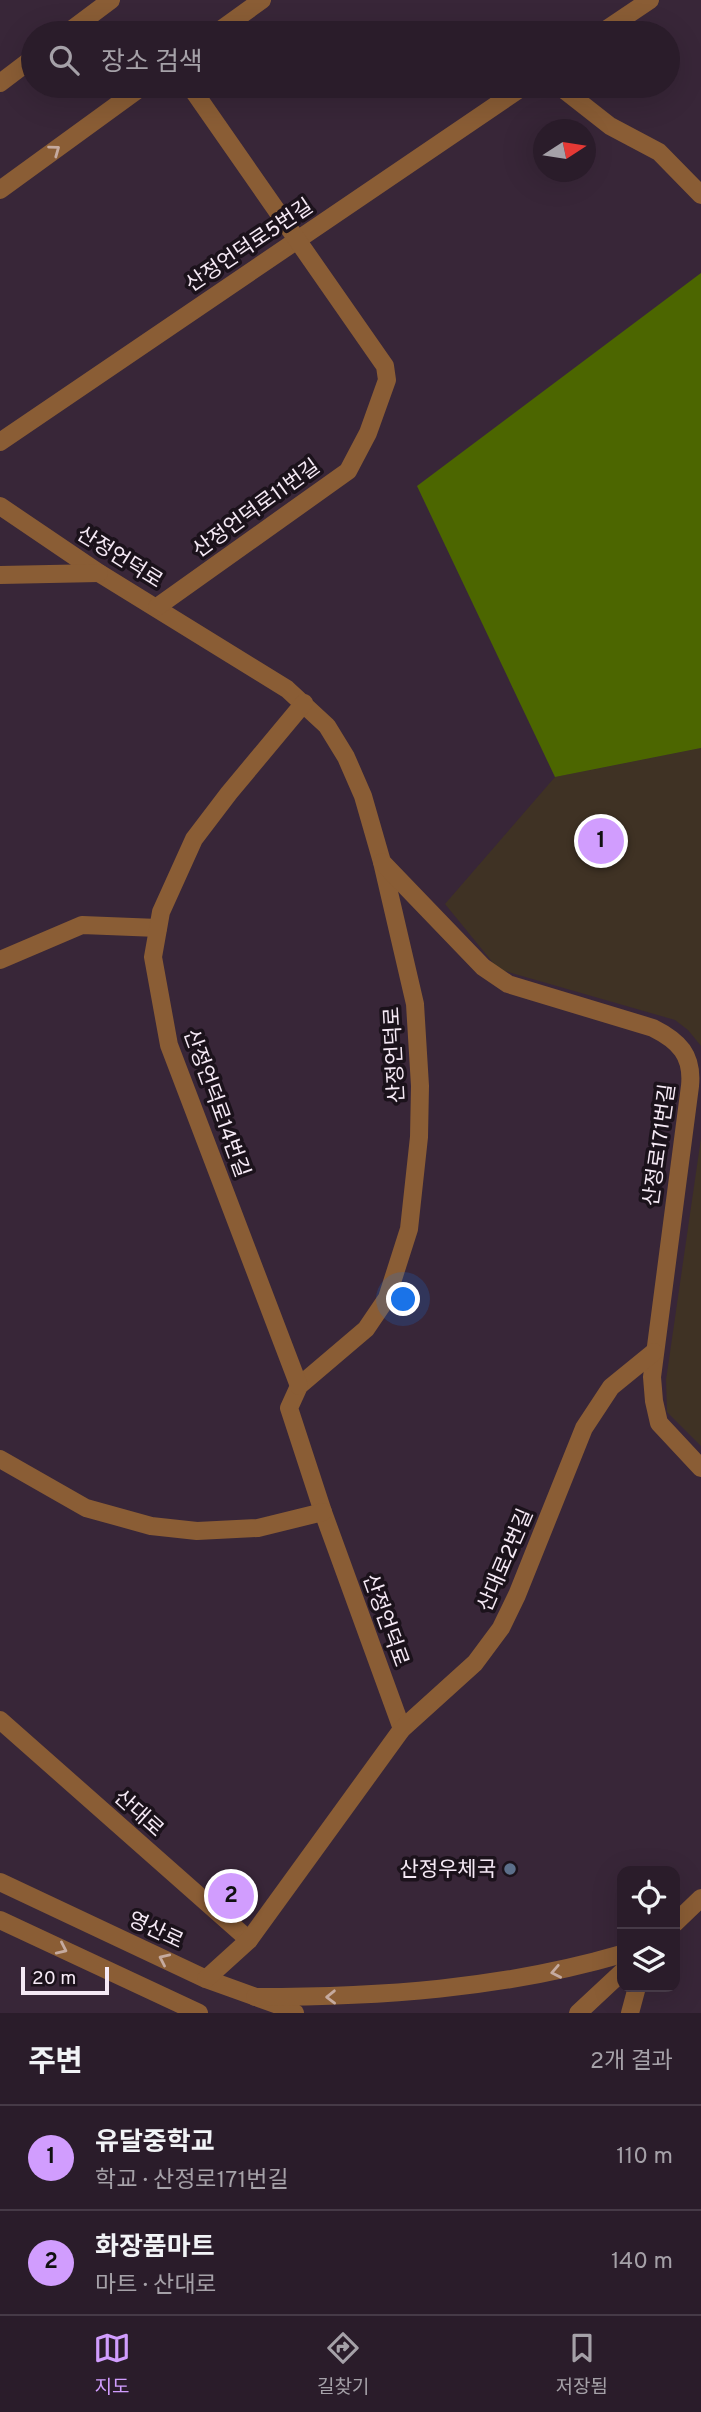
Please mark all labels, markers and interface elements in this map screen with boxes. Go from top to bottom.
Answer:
search box [21,21,680,98]
icon: search [45,41,83,79]
text: 장소 검색 [101,47,203,80]
north arrow [533,119,596,182]
one-way arrow [47,145,60,158]
street label: 산정언덕로5번길 [181,194,319,299]
street label: 산정언덕로11번길 [188,454,326,564]
street label: 산정언덕로 [71,521,167,595]
pin: 1 [578,815,624,867]
street label: 산정언덕로 [379,1006,412,1104]
street label: 산정언덕로14번길 [176,1026,255,1181]
street label: 산정로171번길 [639,1082,682,1208]
your location [386,1282,420,1316]
street label: 산대로2번길 [473,1505,540,1616]
street label: 산정언덕로 [355,1571,414,1671]
street label: 산대로 [107,1785,169,1844]
place label: 산정우체국 [399,1857,496,1884]
marker: 산정우체국 [502,1861,518,1877]
map controls [617,1866,680,1992]
button: locate [617,1866,680,1929]
pin: 2 [208,1870,254,1922]
street label: 영산로 [123,1907,187,1956]
button: layers [617,1929,680,1992]
one-way arrow [55,1941,67,1955]
one-way arrow [159,1953,171,1967]
one-way arrow [550,1963,562,1978]
scale bar [21,1964,108,1996]
text: 20 m [32,1967,76,1991]
one-way arrow [325,1989,336,2004]
text: 주변 [28,2045,83,2082]
text: 2개 결과 [590,2048,673,2077]
text: 유달중학교 [95,2127,215,2160]
text: 1 [46,2143,56,2172]
text: 110 m [616,2143,673,2172]
text: 학교 · 산정로171번길 [95,2167,289,2196]
text: 화장품마트 [95,2232,215,2265]
text: 2 [44,2248,58,2277]
text: 140 m [611,2248,673,2277]
text: 마트 · 산대로 [95,2272,217,2301]
tab: 지도 [93,2329,131,2400]
tab: 길찾기 [317,2329,370,2400]
tab: 저장됨 [556,2329,608,2400]

